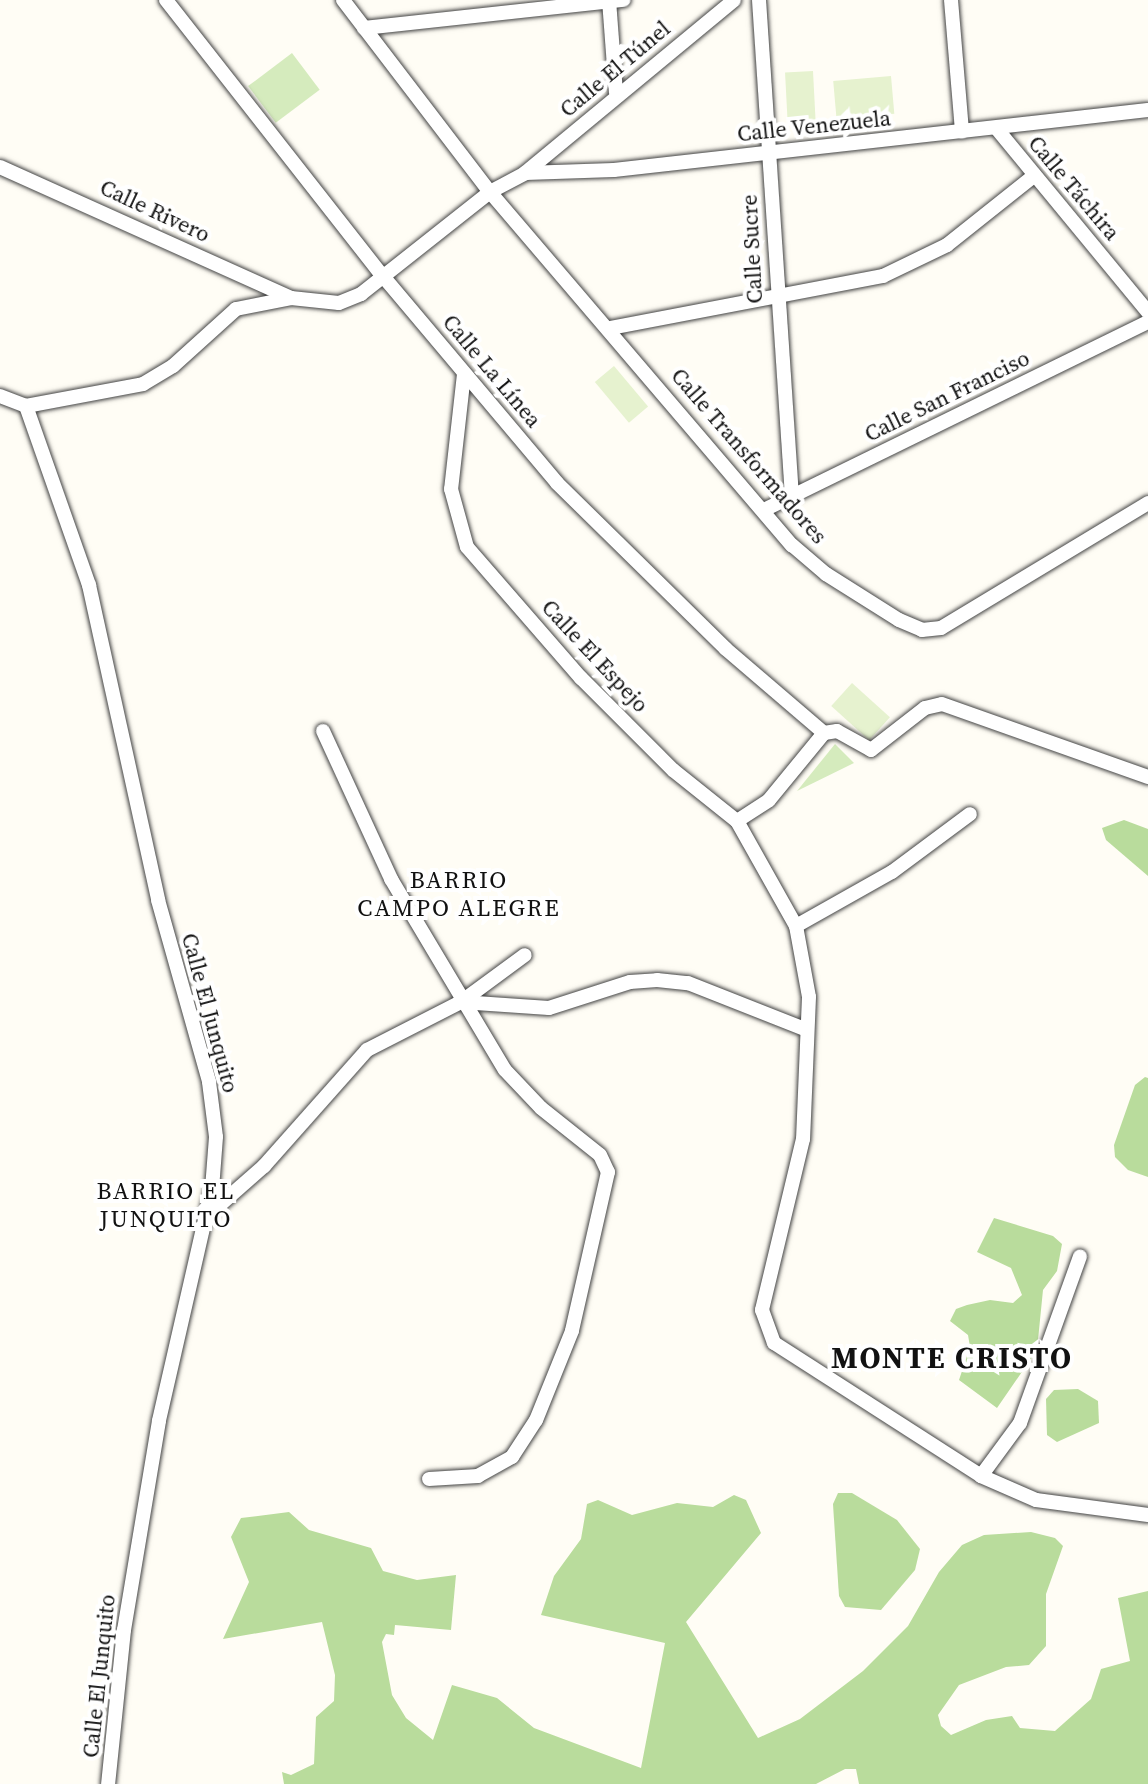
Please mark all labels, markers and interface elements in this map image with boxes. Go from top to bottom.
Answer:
street label: Calle El Túnel [554,15,676,123]
street label: Calle Venezuela [736,105,892,147]
street label: Calle Táchira [1023,130,1125,246]
street label: Calle Rivero [96,174,214,248]
street label: Calle Sucre [736,194,768,304]
street label: Calle La Línea [437,309,547,433]
street label: Calle San Franciso [860,345,1034,447]
street label: Calle Transformadores [665,363,833,549]
street label: Calle El Espejo [536,594,654,718]
district label: BARRIO CAMPO ALEGRE [357,866,561,922]
street label: Calle El Junquito [176,930,244,1096]
district label: BARRIO EL JUNQUITO [97,1177,235,1233]
district label: MONTE CRISTO [831,1340,1073,1376]
street label: Calle El Junquito [77,1593,121,1759]

